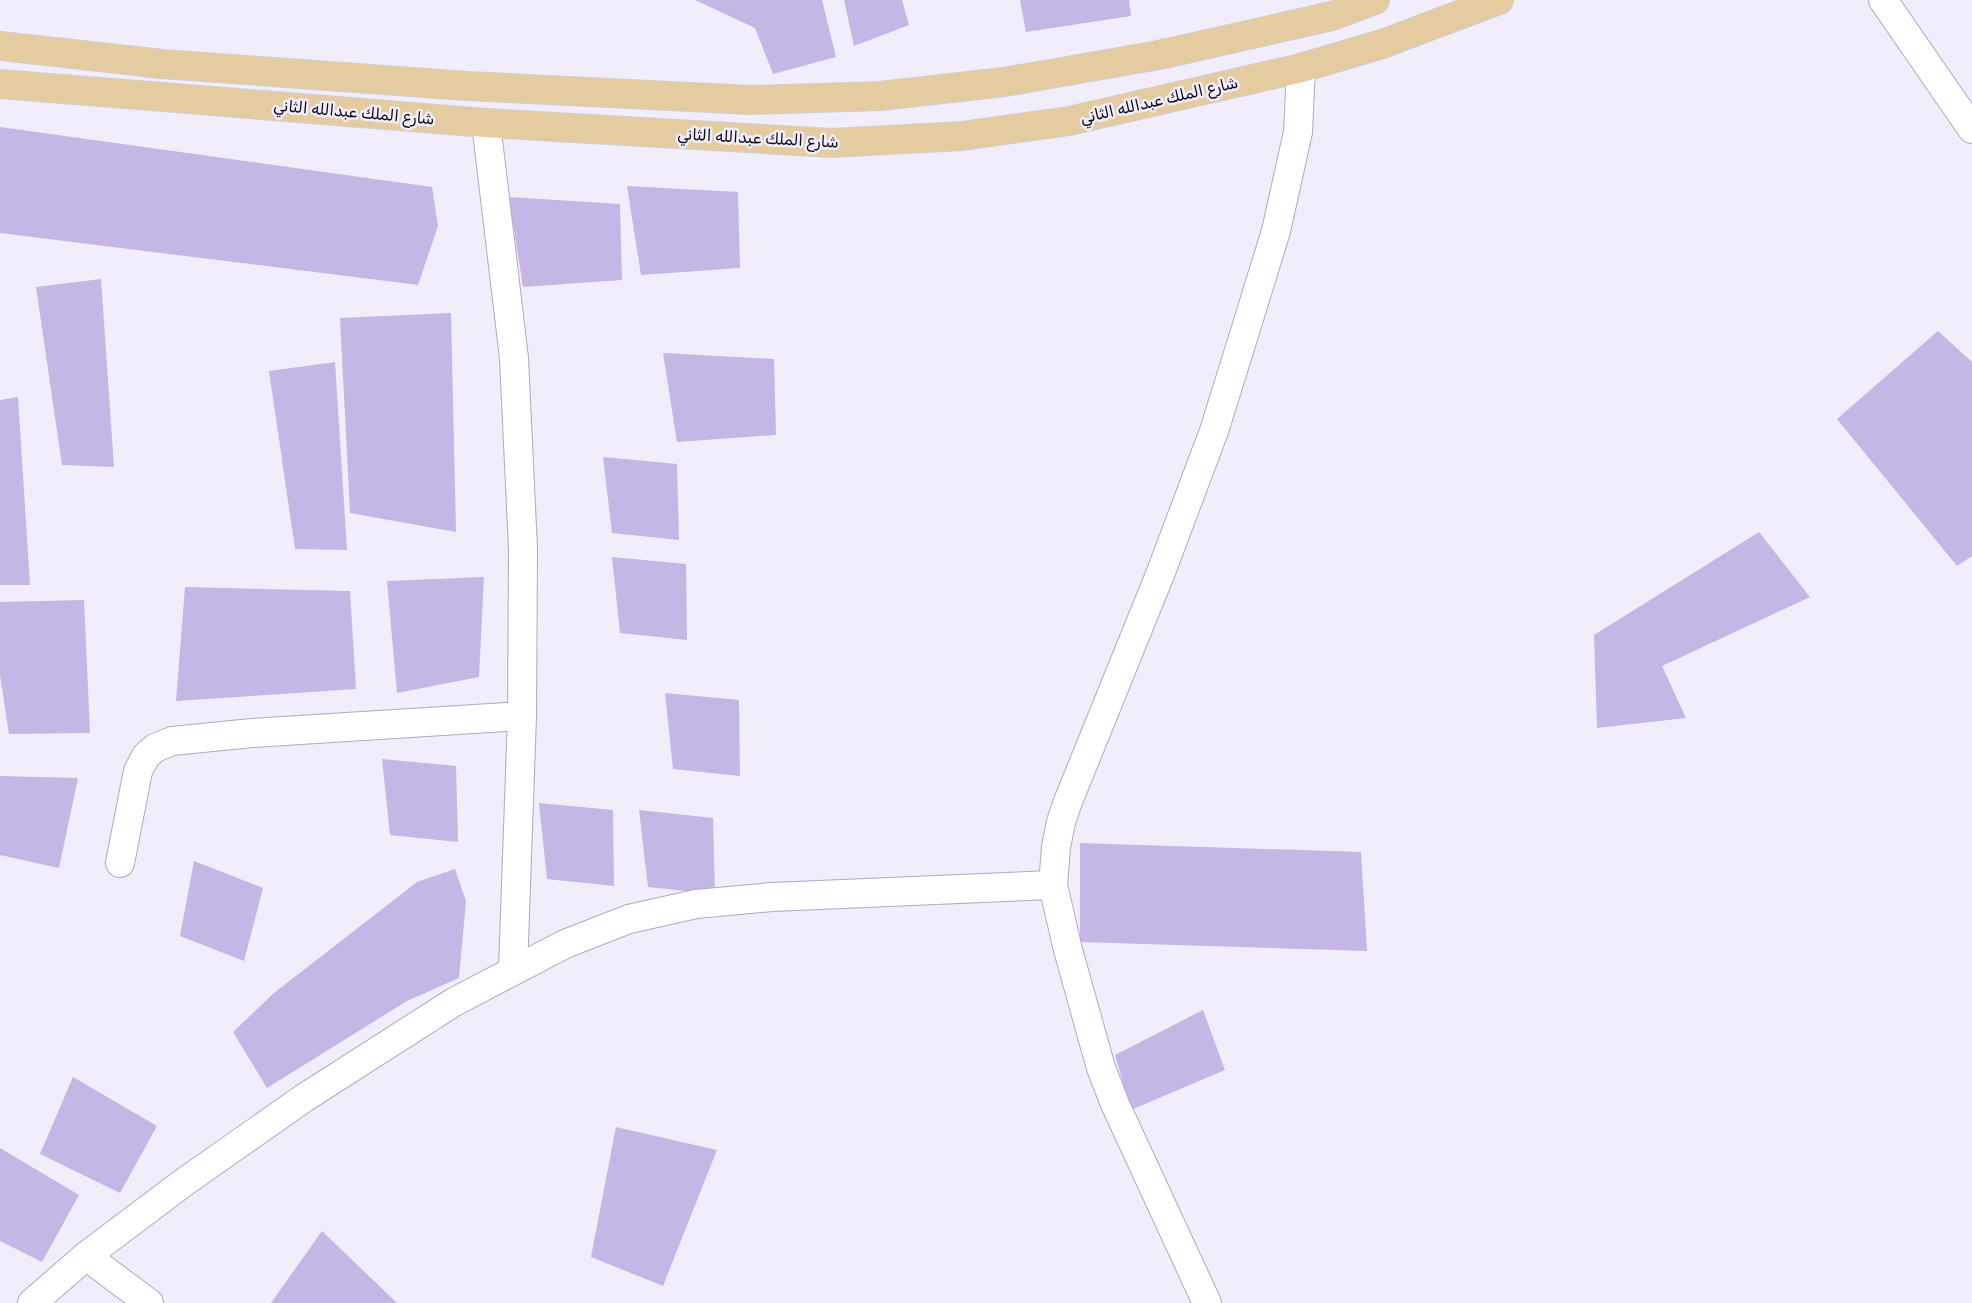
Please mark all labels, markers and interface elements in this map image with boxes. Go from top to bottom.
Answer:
street label: شارع الملك عبدالله الثاني [1078,73,1241,130]
street label: شارع الملك عبدالله الثاني [272,95,435,131]
street label: شارع الملك عبدالله الثاني [677,124,839,155]

